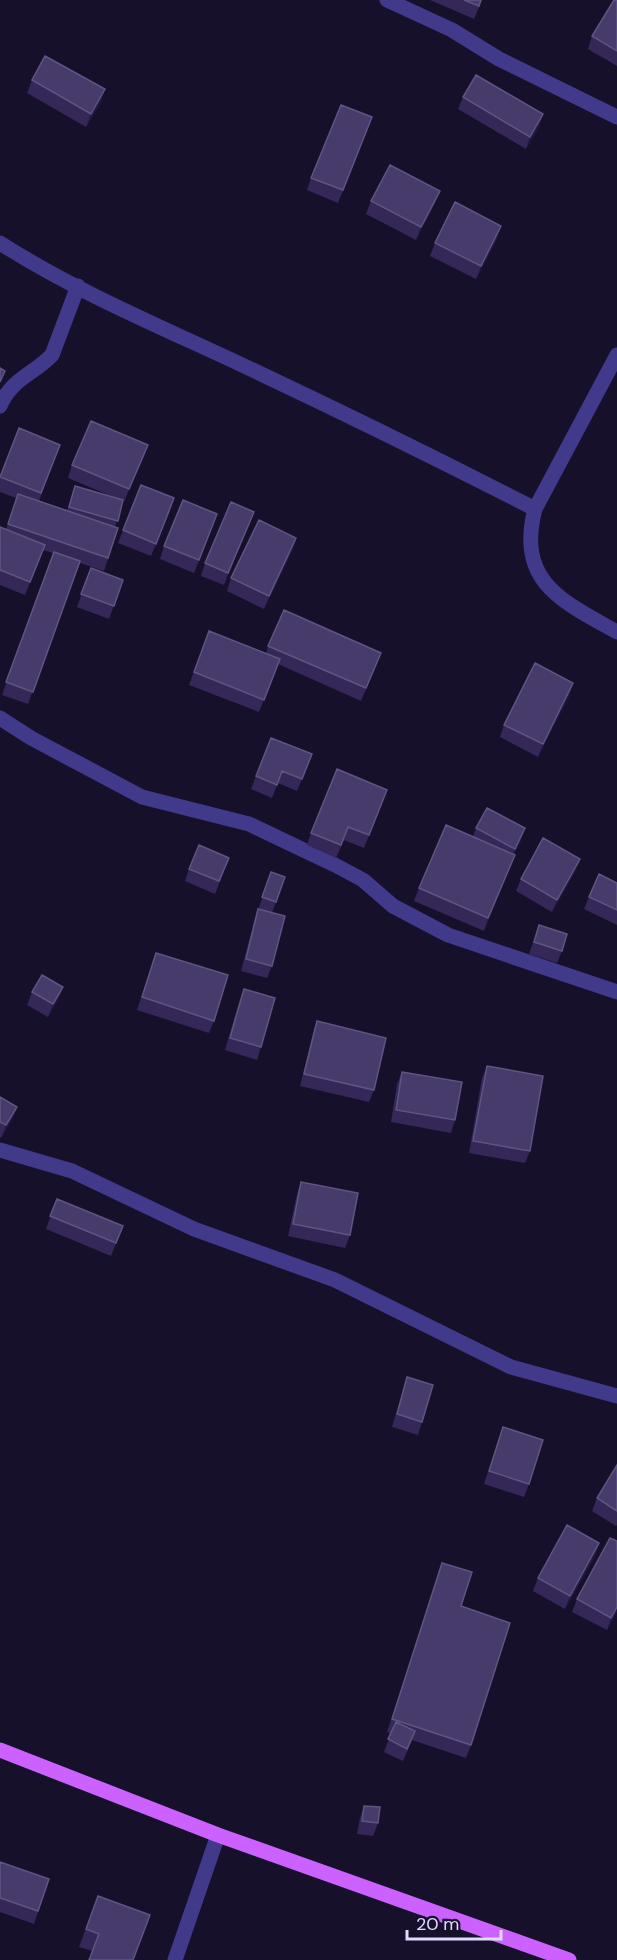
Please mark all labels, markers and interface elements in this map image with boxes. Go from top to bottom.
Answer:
scale bar [407,1903,502,1941]
text: 20 m [416,1912,459,1936]

